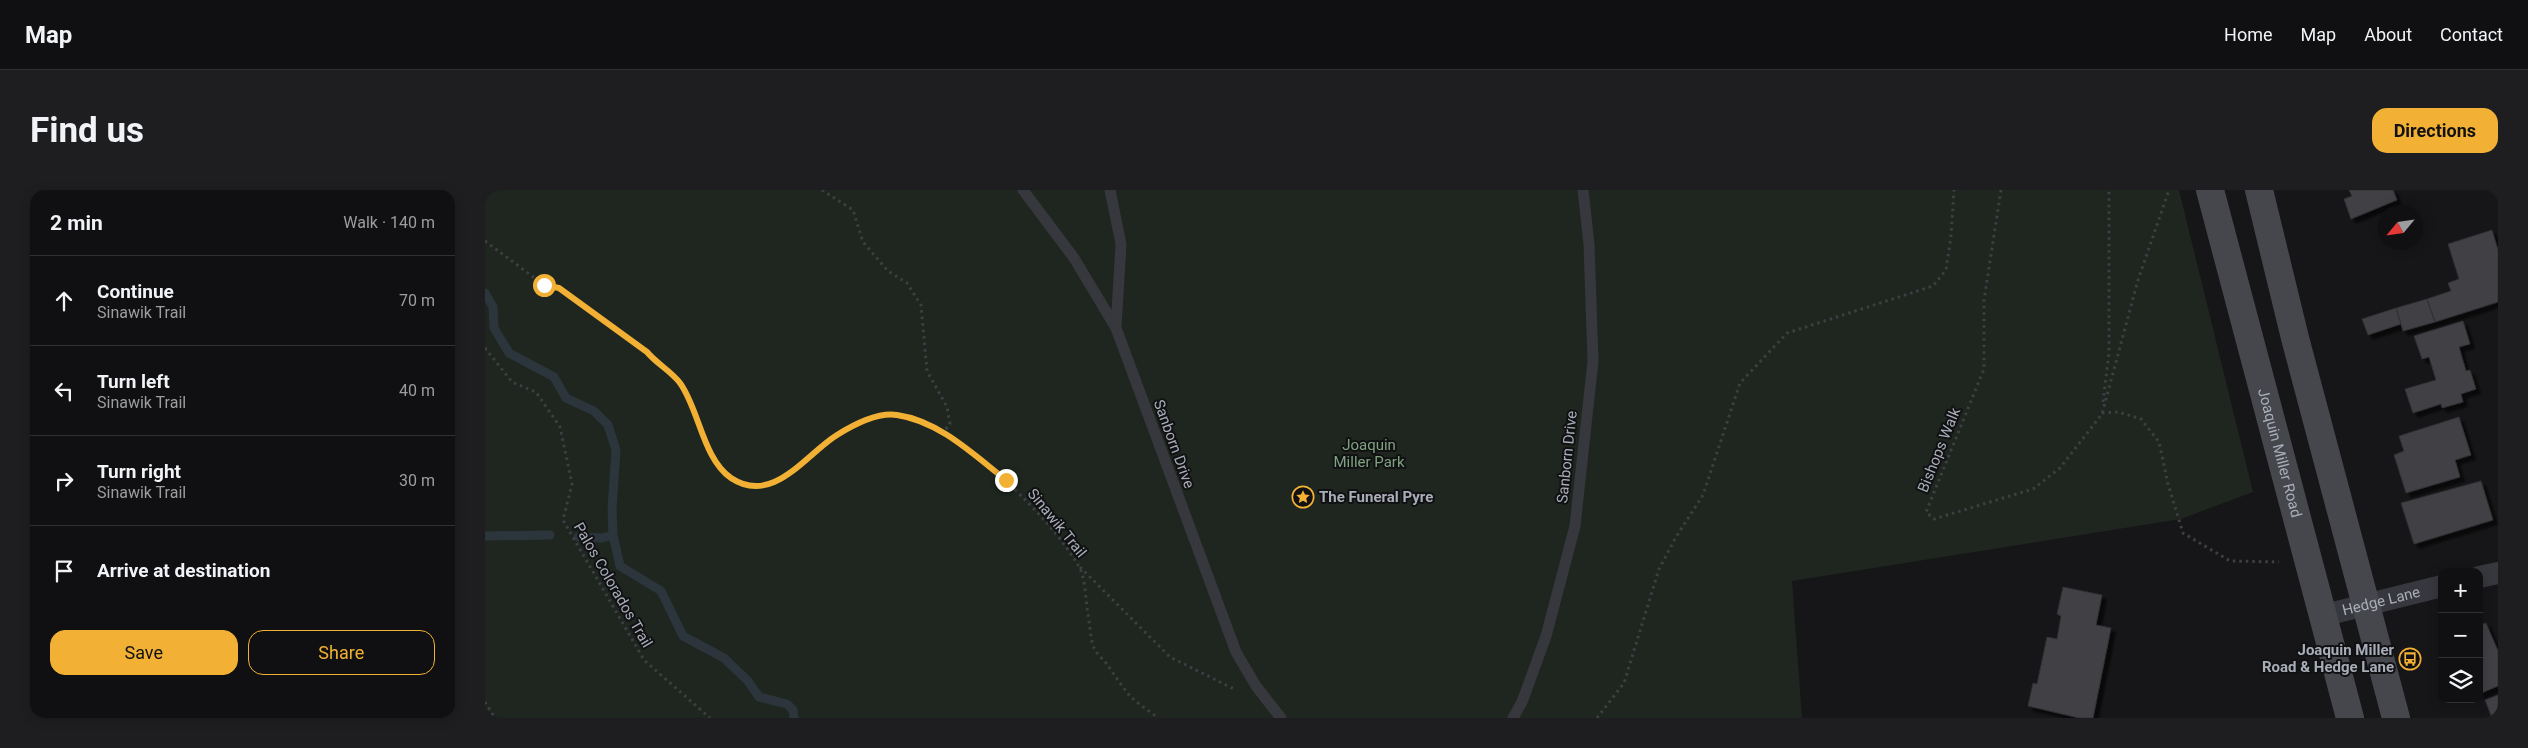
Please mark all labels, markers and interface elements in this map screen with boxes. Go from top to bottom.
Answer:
text: Map [25,21,72,49]
text: Home [2224,24,2273,45]
text: Map [2301,24,2336,45]
text: About [2364,24,2412,45]
text: Contact [2440,24,2503,45]
button: Directions [2372,108,2498,153]
text: Find us [30,110,144,151]
north arrow [2378,205,2423,250]
text: 2 min [50,211,103,235]
text: Walk · 140 m [343,213,435,232]
route start [533,274,556,297]
text: Continue [97,280,174,303]
icon: ahead [50,287,78,315]
text: 70 m [399,291,435,310]
text: Sinawik Trail [97,303,186,322]
text: Turn left [97,370,170,393]
icon: left [50,377,78,405]
text: 40 m [399,381,435,400]
street label: Joaquin Miller Road [2254,386,2305,519]
text: Sinawik Trail [97,393,186,412]
street label: Sanborn Drive [1150,397,1198,491]
street label: Bishops Walk [1914,405,1964,495]
street label: Sanborn Drive [1553,410,1581,504]
park label: Joaquin Miller Park [1333,436,1405,471]
text: Turn right [97,460,181,483]
icon: right [50,467,78,495]
route end [995,469,1018,492]
text: 30 m [399,471,435,490]
text: Sinawik Trail [97,483,186,502]
street label: Sinawik Trail [1024,485,1090,561]
place icon: The Funeral Pyre [1291,485,1315,509]
place label: The Funeral Pyre [1319,488,1433,506]
street label: Palos Colorados Trail [570,519,656,651]
icon: arrive [50,557,78,585]
text: Arrive at destination [97,559,270,582]
map controls [2438,568,2483,703]
button: + [2438,568,2483,613]
street label: Hedge Lane [2340,583,2422,619]
button: − [2438,613,2483,658]
button: Save [50,630,238,675]
button: Share [248,630,435,675]
place label: Joaquin Miller Road & Hedge Lane [2262,641,2394,676]
bus stop icon: Joaquin Miller Road & Hedge Lane [2398,647,2422,671]
button: layers [2438,658,2483,703]

